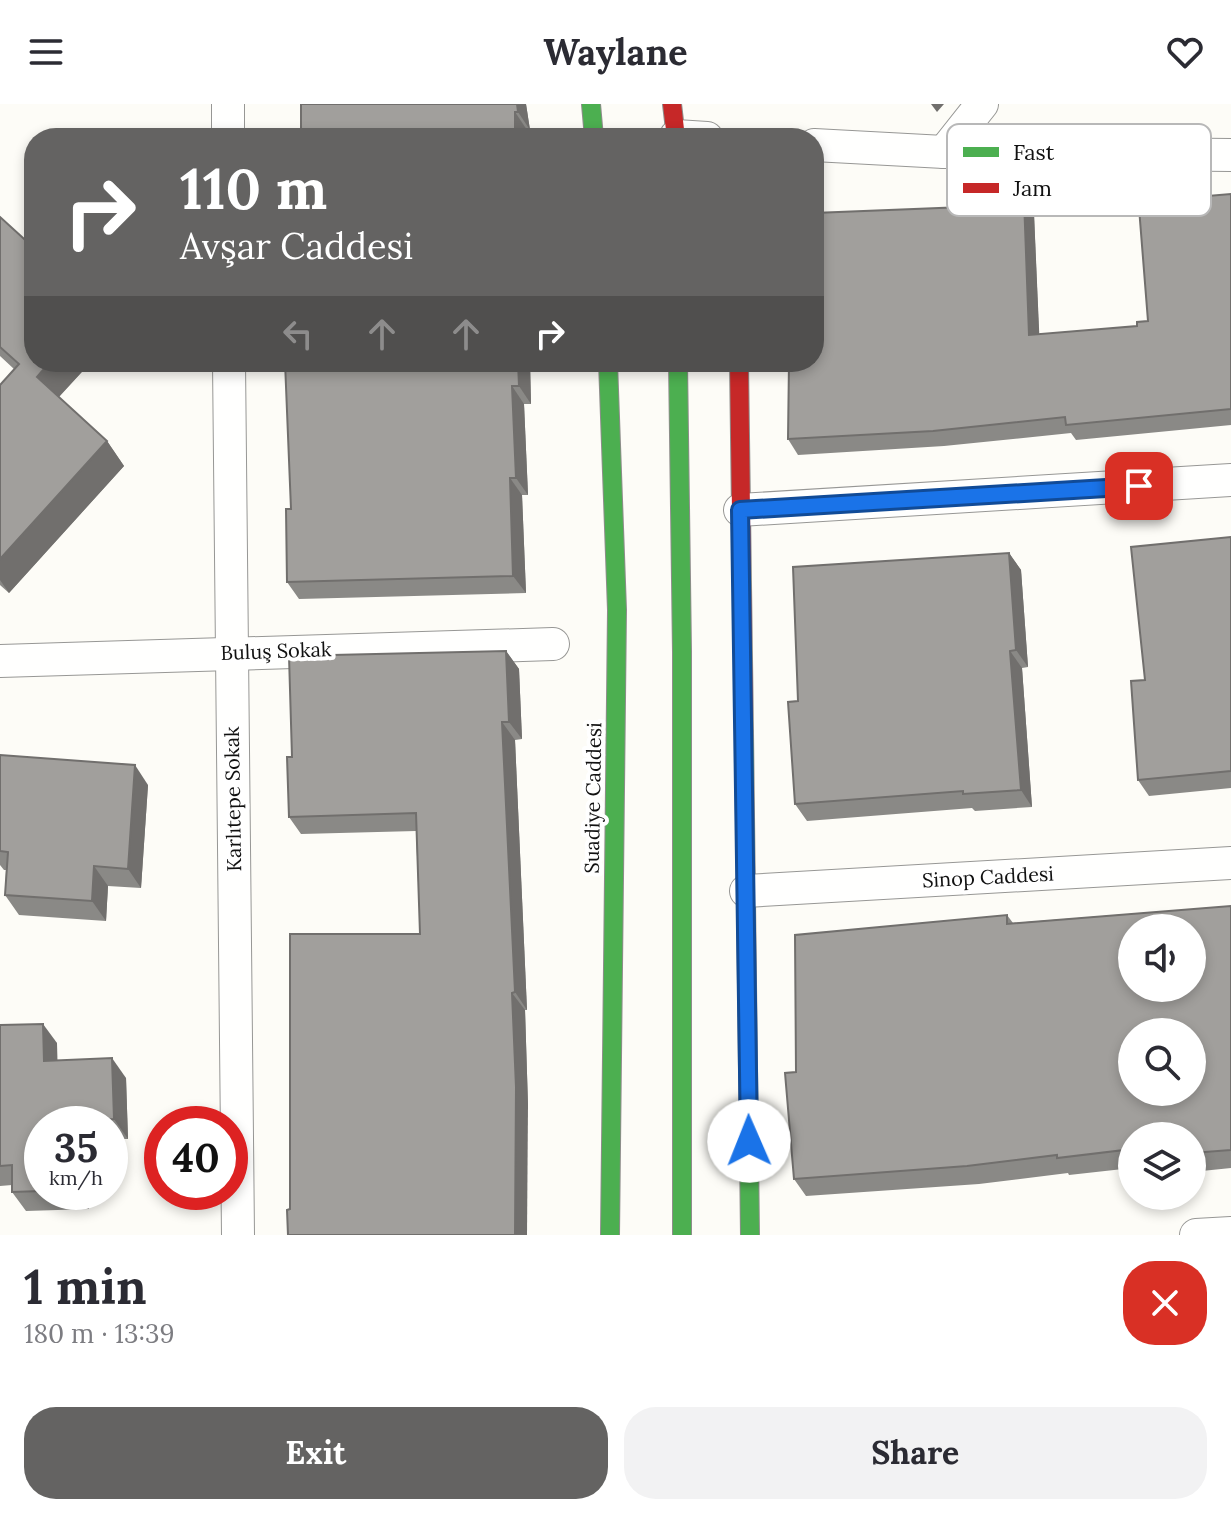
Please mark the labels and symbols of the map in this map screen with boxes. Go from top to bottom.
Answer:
legend [947,124,1211,216]
text: Fast [1013,138,1055,166]
text: Jam [1012,174,1052,202]
pin [1105,452,1173,520]
street label: Buluş Sokak [220,636,332,665]
street label: Suadiye Caddesi [579,722,606,874]
street label: Karlıtepe Sokak [219,726,246,872]
street label: Sinop Caddesi [921,861,1054,892]
position arrow [707,1099,791,1183]
speed limit sign: 40 [144,1106,248,1210]

